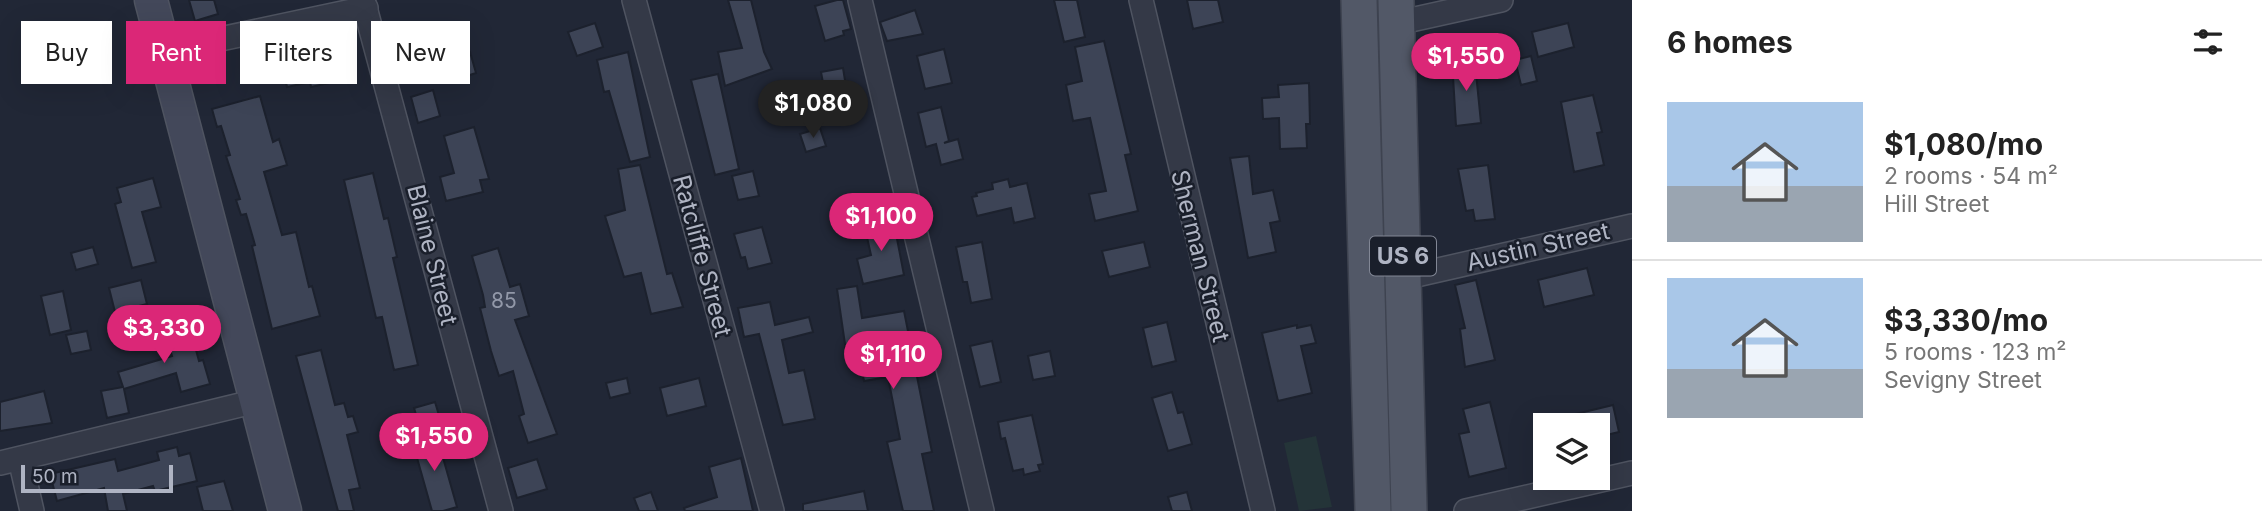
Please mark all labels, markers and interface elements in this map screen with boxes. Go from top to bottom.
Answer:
chip: Buy [21,21,112,84]
chip: Rent [126,21,226,84]
chip: Filters [240,21,357,84]
chip: New [371,21,470,84]
icon: filters [2189,23,2227,61]
text: 6 homes [1667,24,1793,60]
pin: $1,550 [1409,34,1523,93]
text: $1,550 [1427,42,1505,70]
pin: $1,080 [756,80,870,140]
text: $1,080 [774,89,852,117]
text: $1,080/mo [1884,126,2043,162]
icon: home [1723,130,1807,214]
text: 2 rooms · 54 m² [1884,162,2058,190]
street label: Sherman Street [1165,167,1236,345]
street label: Ratcliffe Street [667,172,738,340]
street label: Blaine Street [401,182,464,328]
text: Hill Street [1884,190,1989,218]
pin: $1,100 [824,194,938,253]
text: $1,100 [845,202,917,230]
street label: Austin Street [1464,216,1612,277]
road number: US 6 [1370,236,1436,276]
house number: 85 [491,288,517,313]
text: $3,330/mo [1884,302,2048,338]
pin: $3,330 [107,306,221,365]
icon: home [1723,306,1807,390]
text: $3,330 [123,314,205,342]
pin: $1,110 [836,332,950,391]
text: 5 rooms · 123 m² [1884,338,2067,366]
text: $1,110 [860,340,926,368]
text: Sevigny Street [1884,366,2042,394]
map controls [1533,413,1610,490]
button: layers [1533,413,1610,490]
pin: $1,550 [377,414,491,473]
text: $1,550 [395,422,473,450]
scale bar [21,462,173,494]
text: 50 m [32,465,78,488]

